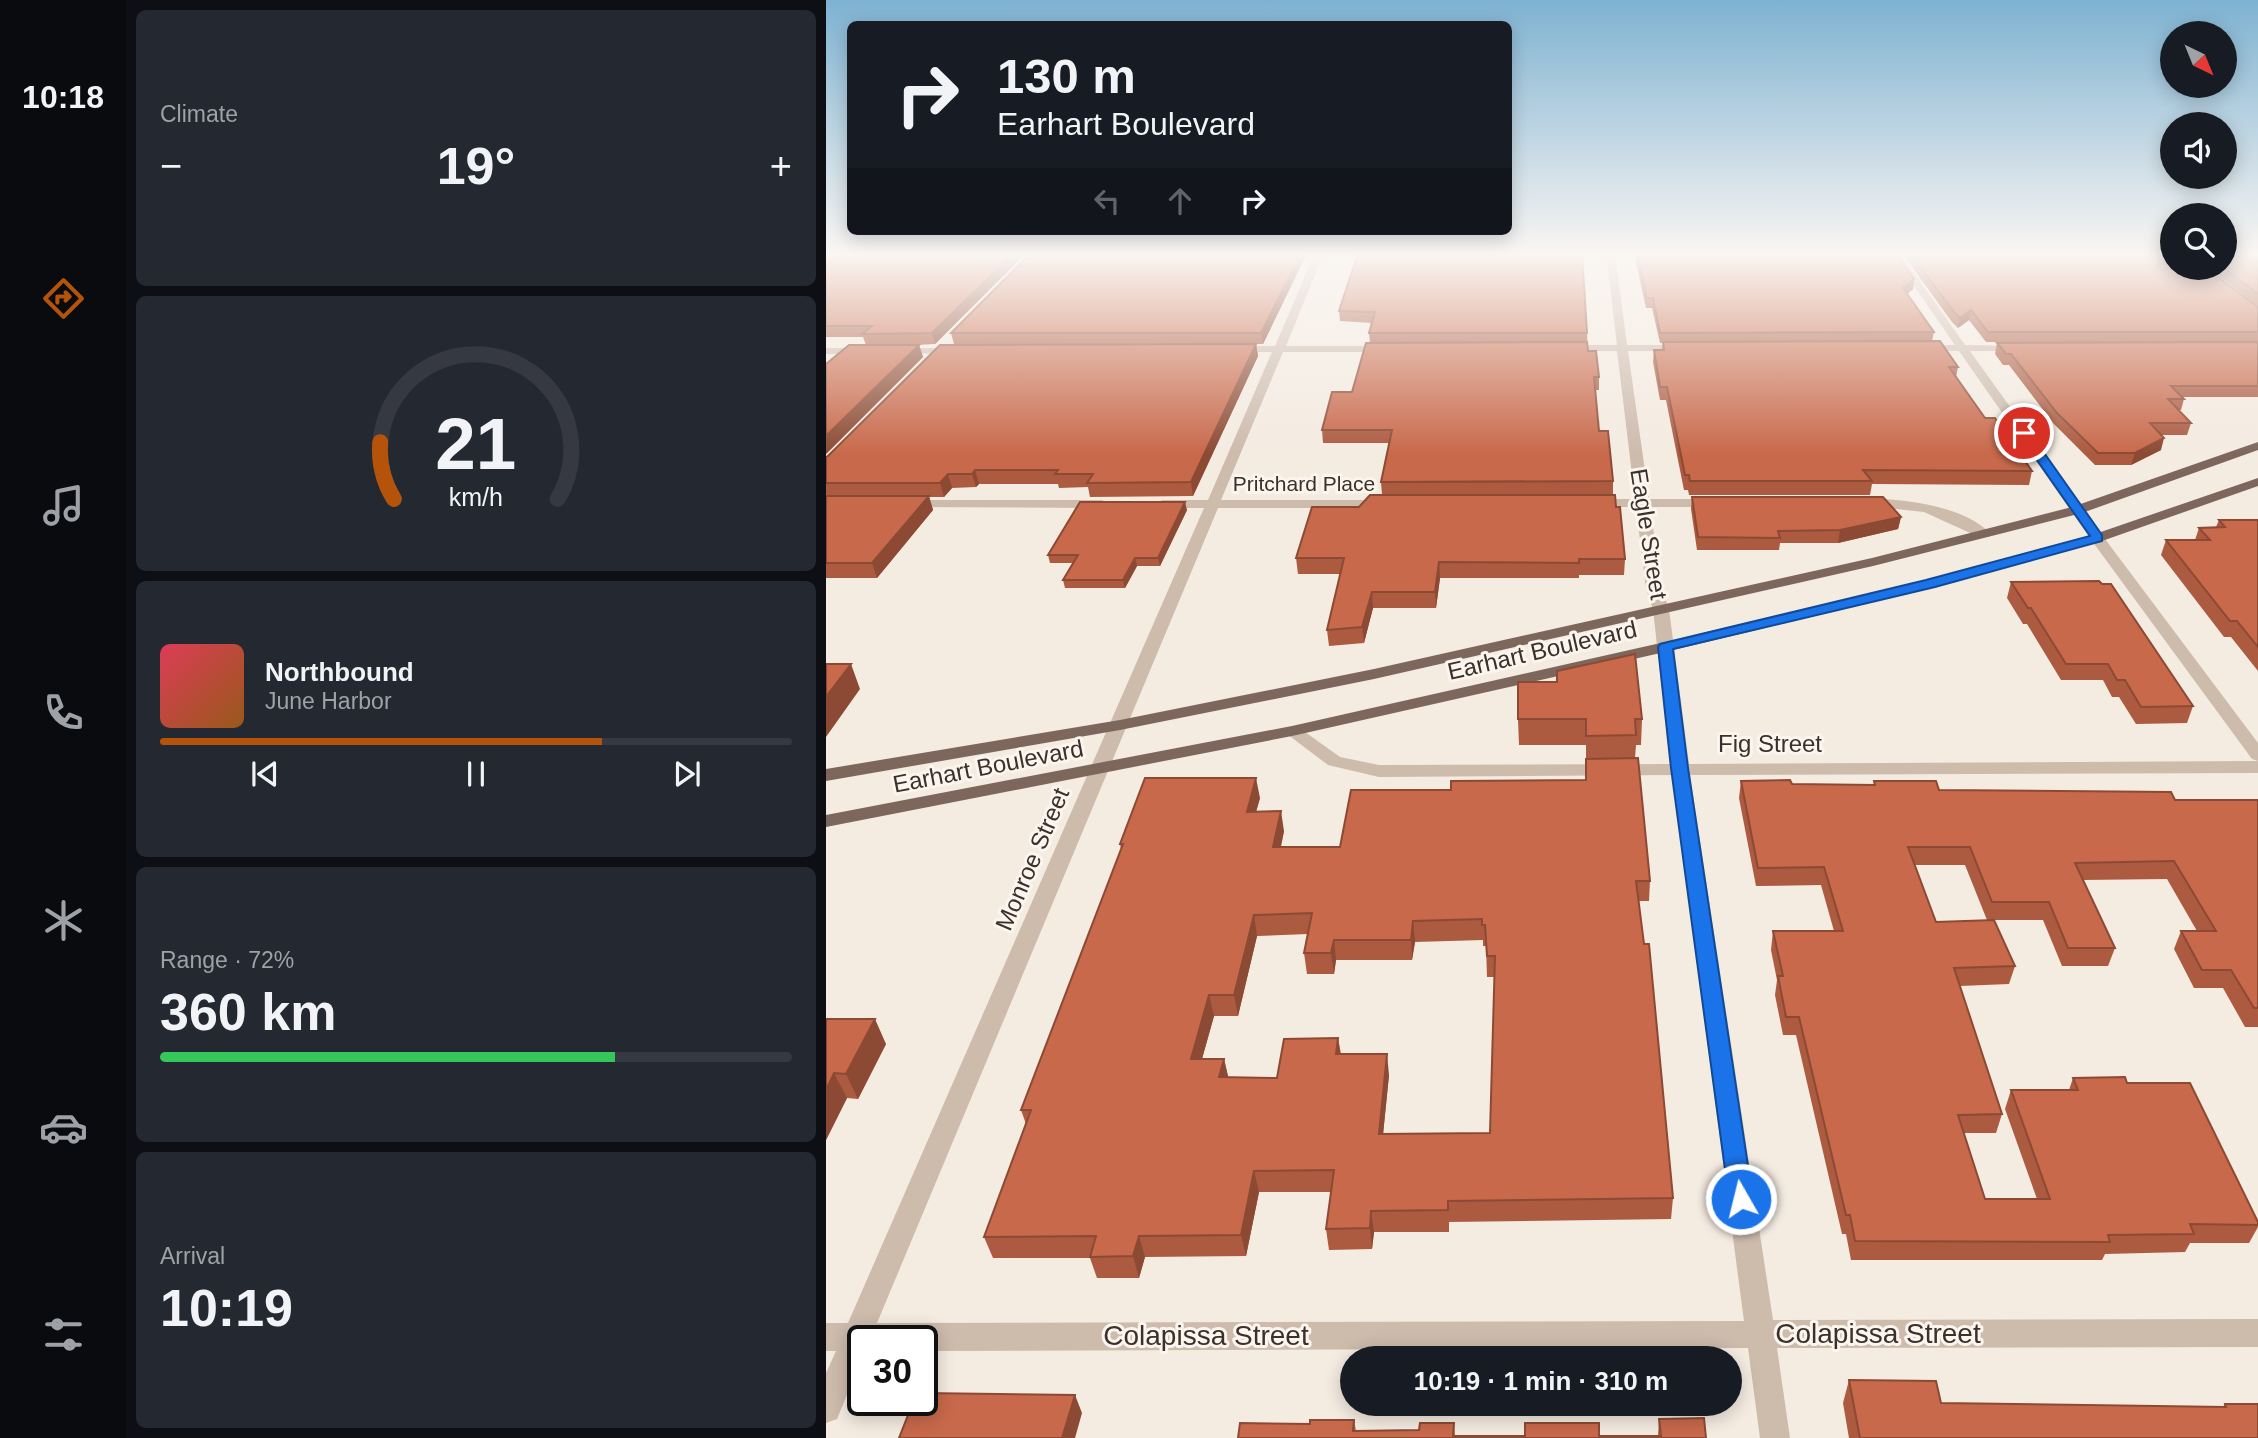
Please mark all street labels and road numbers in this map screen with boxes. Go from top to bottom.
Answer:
street label: Eagle Street [1625,467,1673,602]
street label: Pritchard Place [1233,472,1375,495]
street label: Earhart Boulevard [1445,615,1639,685]
street label: Fig Street [1718,730,1822,757]
street label: Earhart Boulevard [890,734,1086,798]
street label: Monroe Street [990,783,1074,934]
street label: Colapissa Street [1775,1318,1981,1349]
street label: Colapissa Street [1103,1320,1309,1351]

